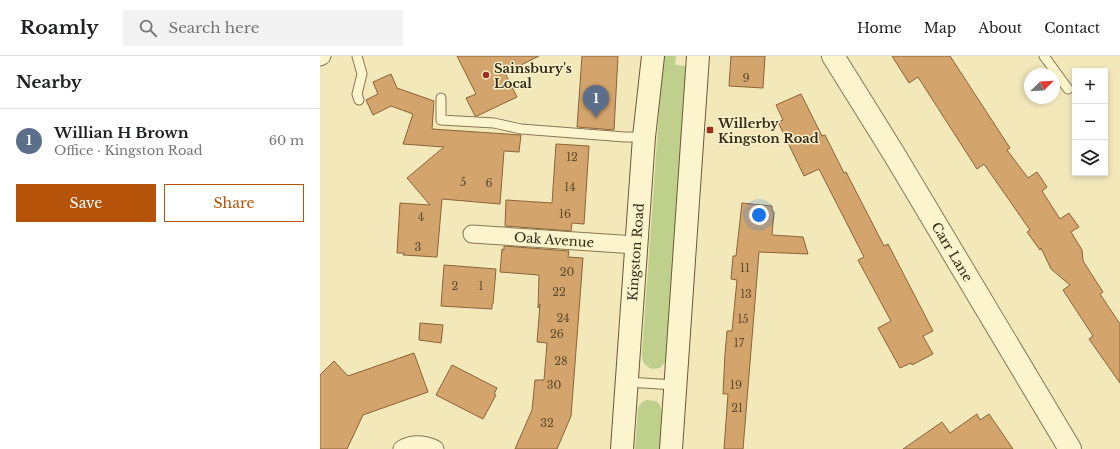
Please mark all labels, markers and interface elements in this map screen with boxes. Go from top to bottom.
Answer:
search box [123,10,403,46]
text: Roamly [20,16,99,39]
icon: search [137,17,159,39]
text: Search here [169,18,259,37]
text: Home [857,19,902,37]
text: Map [924,19,956,37]
text: About [978,19,1022,37]
text: Contact [1044,19,1100,37]
place label: Sainsbury's Local [494,60,572,92]
north arrow [1024,68,1060,104]
map controls [1072,68,1108,176]
button: + [1072,68,1108,104]
marker: Sainsbury's Local [481,70,491,80]
house number: 9 [742,71,750,85]
text: Nearby [16,72,82,93]
pin: 1 [583,85,609,118]
button: − [1072,104,1108,140]
place label: Willerby Kingston Road [717,115,819,147]
text: Willian H Brown [54,123,189,142]
marker: Willerby Kingston Road [705,125,715,135]
text: 1 [26,132,32,149]
text: 60 m [269,132,304,149]
button: layers [1072,140,1108,176]
text: Office · Kingston Road [54,142,202,159]
house number: 12 [566,150,578,164]
house number: 5 [460,175,466,189]
house number: 6 [485,176,493,190]
house number: 14 [564,180,576,194]
button: Save [16,184,156,222]
button: Share [164,184,304,222]
street label: Kingston Road [624,202,648,301]
your location [749,205,769,225]
house number: 16 [559,207,571,221]
house number: 4 [418,210,424,224]
street label: Carr Lane [928,219,976,285]
street label: Oak Avenue [514,229,594,251]
house number: 3 [415,240,422,254]
house number: 11 [740,261,750,275]
house number: 20 [560,265,574,279]
house number: 2 [452,279,459,293]
house number: 1 [479,279,484,293]
house number: 22 [552,285,566,299]
house number: 13 [740,287,752,301]
house number: 24 [556,311,570,325]
house number: 15 [737,312,749,326]
house number: 26 [550,327,564,341]
house number: 17 [734,336,745,350]
house number: 28 [554,354,568,368]
house number: 30 [547,378,561,392]
house number: 19 [730,378,742,392]
house number: 21 [731,401,743,415]
house number: 32 [540,416,554,430]

